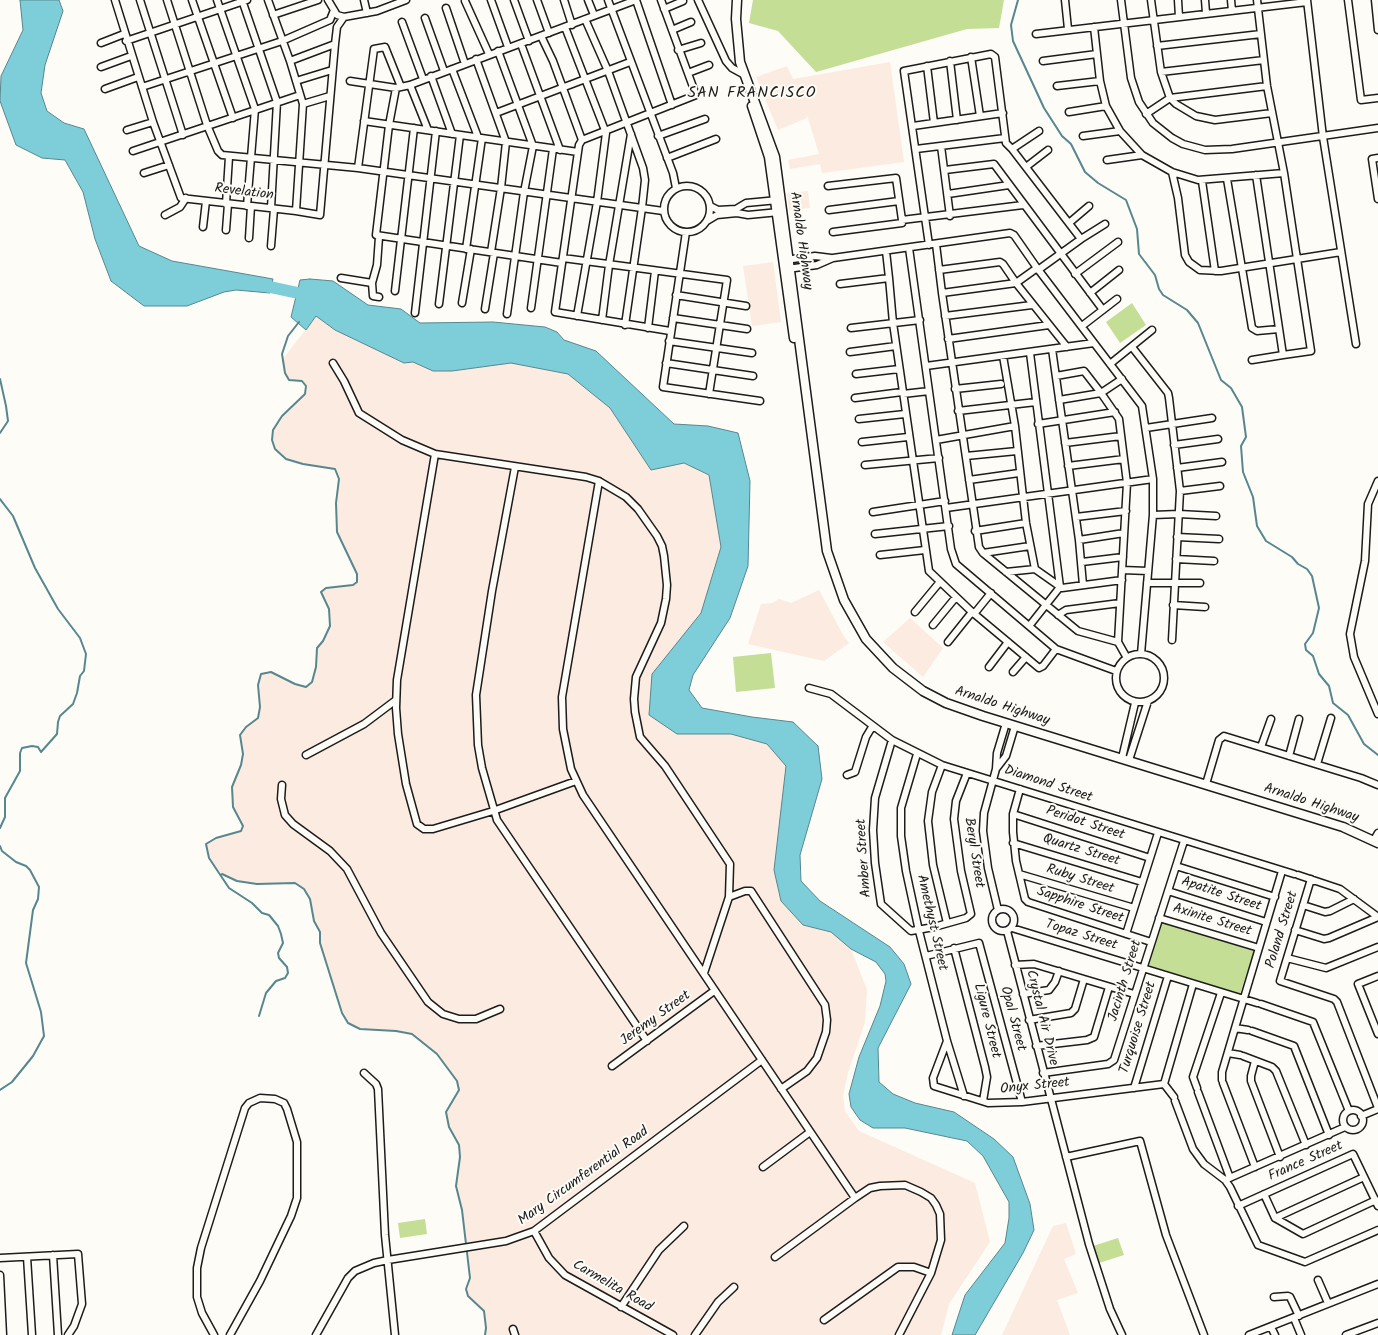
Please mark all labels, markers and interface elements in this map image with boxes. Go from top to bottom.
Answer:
district label: SAN FRANCISCO [687,84,817,104]
street label: Revelation [214,181,274,205]
street label: Arnaldo Highway [785,191,815,291]
street label: Arnaldo Highway [952,684,1052,730]
street label: Diamond Street [1002,763,1094,807]
street label: Arnaldo Highway [1261,781,1361,827]
street label: Peridot Street [1044,803,1126,845]
street label: Beryl Street [959,817,987,889]
street label: Amber Street [854,818,876,898]
street label: Quartz Street [1040,831,1122,871]
street label: Ruby Street [1044,862,1116,898]
street label: Amethyst Street [912,873,950,973]
street label: Apatite Street [1179,874,1263,916]
street label: Sapphire Street [1034,884,1126,928]
street label: Poland Street [1263,890,1303,970]
street label: Axinite Street [1171,901,1253,941]
street label: Topaz Street [1043,917,1119,955]
street label: Jacinth Street [1106,938,1146,1024]
street label: Crystal Air Drive [1021,968,1061,1068]
street label: Turquoise Street [1117,980,1161,1076]
street label: Ligure Street [969,982,1003,1060]
street label: Opal Street [995,985,1029,1053]
street label: Jeremy Street [618,988,694,1050]
street label: Onyx Street [999,1075,1071,1099]
street label: Mary Circumferential Road [515,1124,653,1230]
street label: France Street [1266,1138,1346,1186]
street label: Carmelita Road [569,1257,655,1317]

